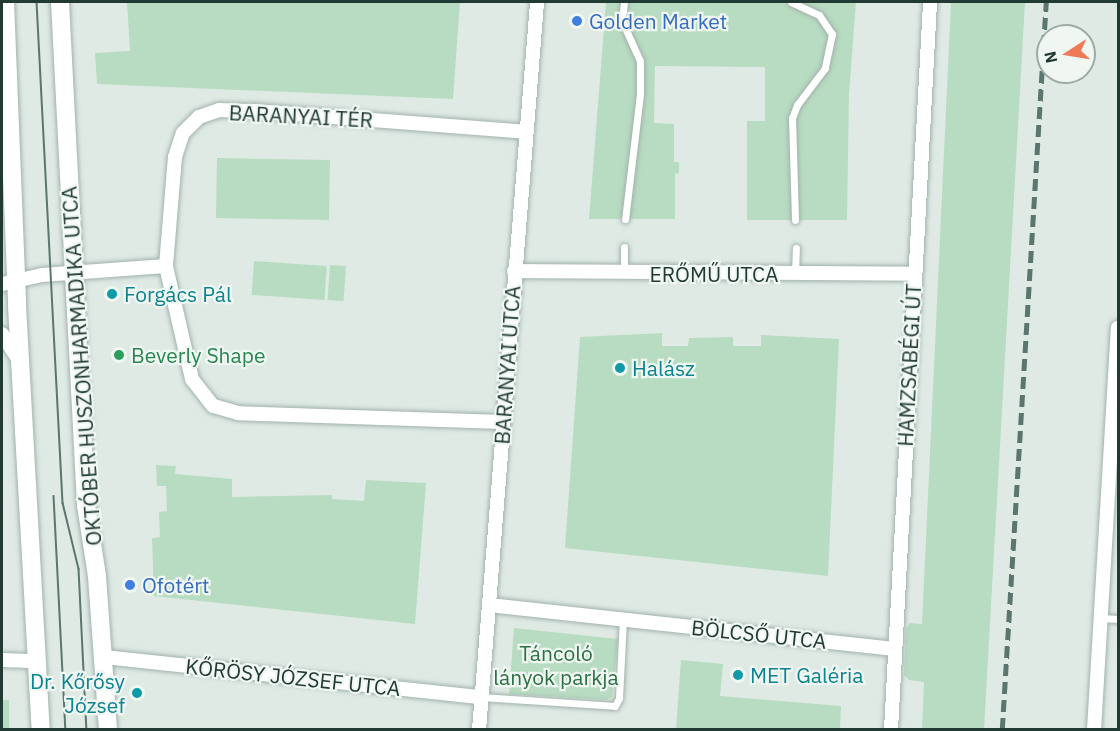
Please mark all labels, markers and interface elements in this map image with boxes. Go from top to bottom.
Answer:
place label: Golden Market [589,8,727,34]
marker: Golden Market [570,14,584,28]
north arrow [1036,24,1096,84]
text: N [1039,50,1061,65]
street label: BARANYAI TÉR [228,100,374,132]
street label: OKTÓBER HUSZONHARMADIKA UTCA [56,185,106,547]
street label: ERŐMŰ UTCA [650,261,778,287]
place label: Forgács Pál [124,281,232,307]
street label: HAMZSABÉGI ÚT [892,283,926,447]
street label: BARANYAI UTCA [489,285,525,445]
marker: Forgács Pál [105,287,119,301]
place label: Beverly Shape [131,342,265,368]
marker: Beverly Shape [112,348,126,362]
place label: Halász [632,355,695,381]
marker: Halász [613,361,627,375]
place label: Ofotért [142,572,209,598]
marker: Ofotért [123,578,137,592]
street label: BÖLCSŐ UTCA [690,614,828,654]
park label: Táncoló lányok parkja [493,640,619,690]
street label: KŐRÖSY JÓZSEF UTCA [184,653,402,701]
place label: MET Galéria [750,662,863,688]
place label: Dr. Kőrősy József [30,668,125,718]
marker: MET Galéria [731,668,745,682]
marker: Dr. Kőrősy József [130,686,144,700]

